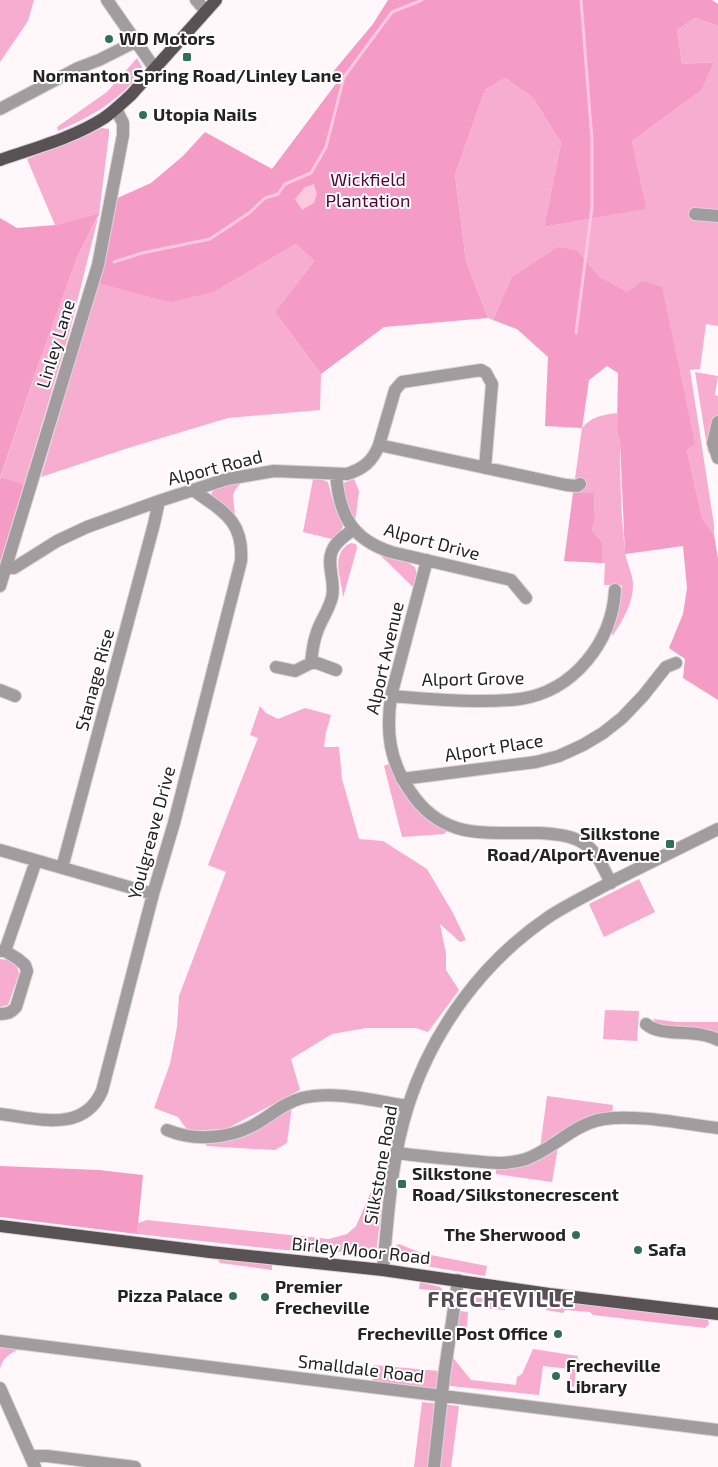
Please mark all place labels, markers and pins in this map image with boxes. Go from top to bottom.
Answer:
place label: WD Motors [119,27,215,49]
marker: WD Motors [103,33,115,45]
marker: Normanton Spring Road/Linley Lane [181,51,193,63]
place label: Normanton Spring Road/Linley Lane [32,64,342,86]
place label: Utopia Nails [153,103,257,125]
marker: Utopia Nails [137,109,149,121]
place label: Silkstone Road/Alport Avenue [487,822,660,865]
marker: Silkstone Road/Alport Avenue [664,838,676,850]
place label: Silkstone Road/Silkstonecrescent [412,1162,620,1205]
marker: Silkstone Road/Silkstonecrescent [396,1178,408,1190]
place label: The Sherwood [444,1223,566,1245]
marker: The Sherwood [570,1229,582,1241]
place label: Safa [648,1238,686,1260]
marker: Safa [632,1244,644,1256]
place label: Premier Frecheville [275,1275,370,1318]
place label: Pizza Palace [117,1284,223,1306]
marker: Pizza Palace [227,1290,239,1302]
marker: Premier Frecheville [259,1291,271,1303]
place label: Frecheville Post Office [357,1322,548,1344]
marker: Frecheville Post Office [552,1328,564,1340]
place label: Frecheville Library [566,1354,661,1397]
marker: Frecheville Library [550,1370,562,1382]

